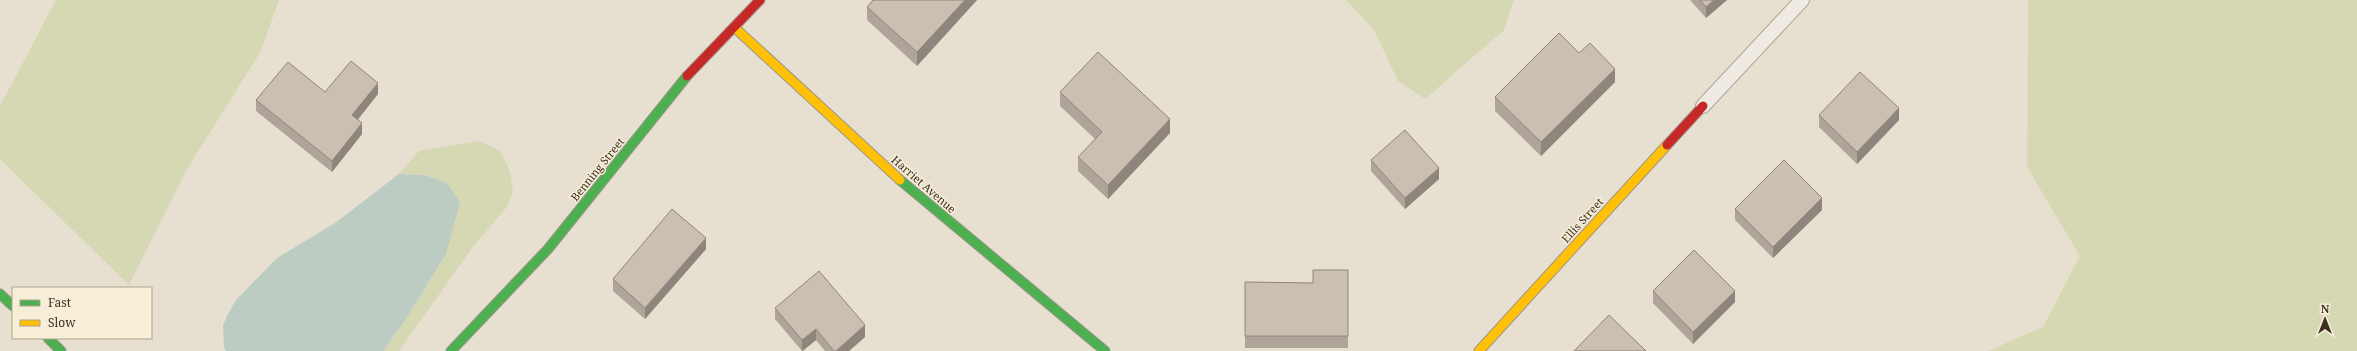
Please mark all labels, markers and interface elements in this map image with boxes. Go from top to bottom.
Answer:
street label: Benning Street [567,134,627,204]
street label: Harriet Avenue [889,152,959,216]
street label: Ellis Street [1558,194,1606,246]
legend [12,287,152,339]
text: Fast [48,294,71,311]
north arrow [2305,299,2345,339]
text: N [2321,301,2330,316]
text: Slow [48,314,76,331]

